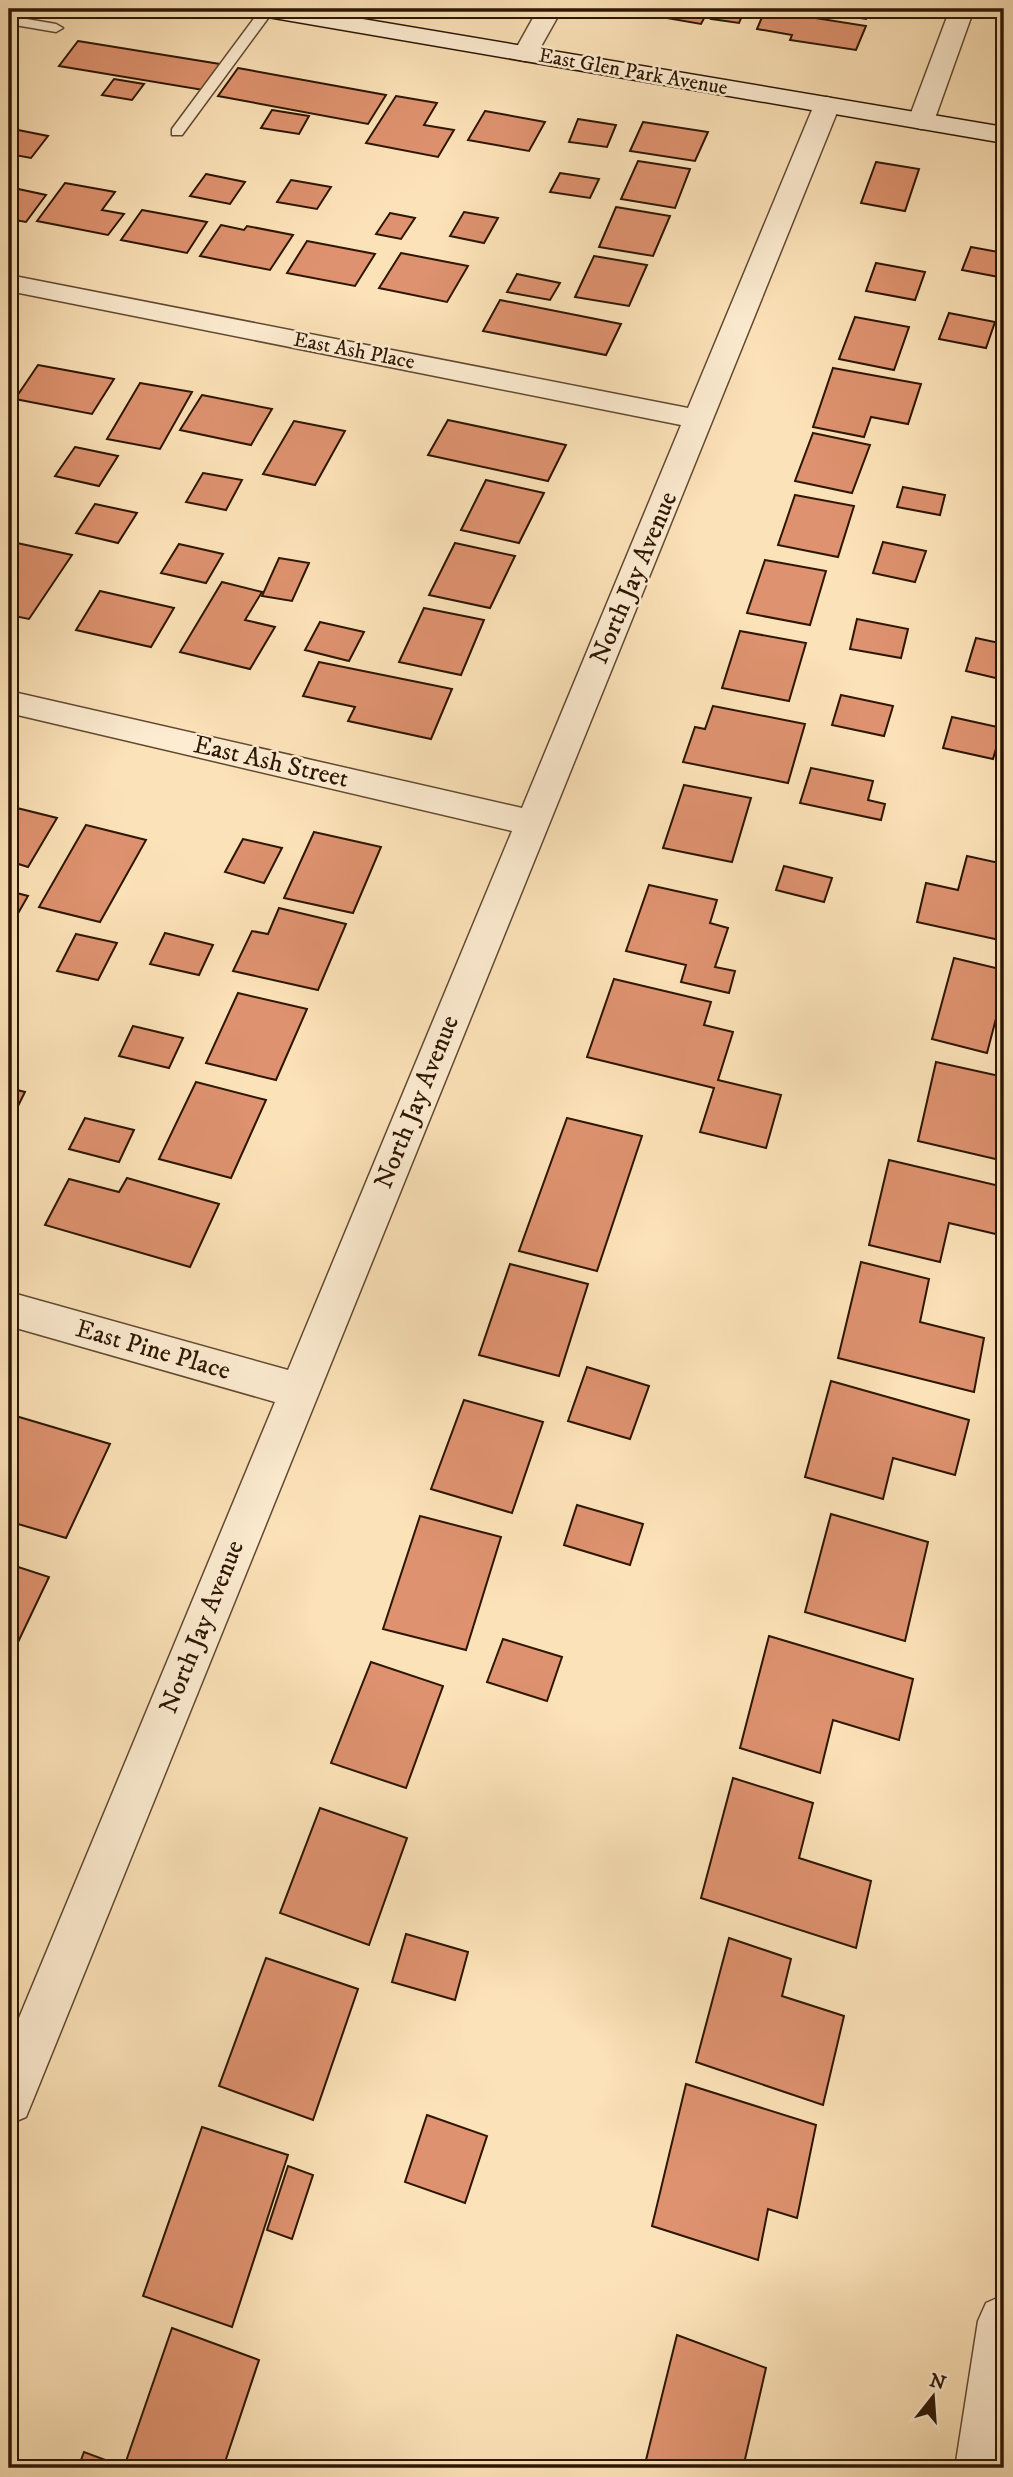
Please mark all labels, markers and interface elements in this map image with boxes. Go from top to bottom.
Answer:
street label: East Glen Park Avenue [536,43,730,101]
street label: East Ash Place [291,327,417,376]
street label: North Jay Avenue [583,487,685,669]
street label: East Ash Street [190,728,352,796]
street label: North Jay Avenue [367,1010,467,1194]
street label: East Pine Place [72,1312,234,1388]
street label: North Jay Avenue [152,1535,252,1719]
north arrow [898,2362,968,2432]
text: N [927,2369,949,2396]

